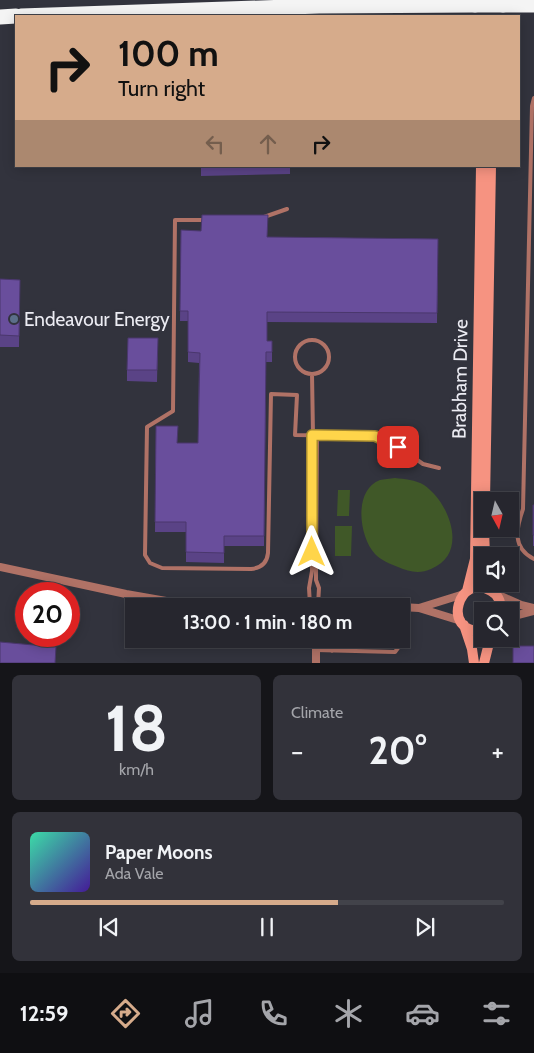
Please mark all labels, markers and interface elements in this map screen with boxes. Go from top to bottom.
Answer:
text: 100 m [118,32,219,75]
icon: right [35,35,100,100]
text: Turn right [118,75,205,102]
icon: left [201,130,229,158]
icon: ahead [254,130,282,158]
icon: right [307,130,335,158]
place label: Endeavour Energy [24,308,170,331]
marker: Endeavour Energy [8,313,20,325]
street label: Brabham Drive [447,319,473,439]
pin [377,426,419,468]
icon: arrive [384,433,412,461]
north arrow [474,492,519,538]
map controls [474,492,519,647]
position arrow [285,525,337,577]
button: sound [474,547,519,592]
speed limit sign: 20 [15,582,80,647]
button: search [474,602,519,647]
text: 13:00 · 1 min · 180 m [183,611,352,634]
text: 18 [105,688,168,767]
text: Climate [291,703,343,722]
text: 20° [369,727,426,774]
text: − [291,734,303,768]
text: + [492,734,504,768]
text: km/h [119,760,154,779]
text: Paper Moons [105,841,213,864]
text: Ada Vale [105,864,164,883]
icon: previous [95,913,123,941]
icon: pause [253,913,281,941]
icon: next [411,913,439,941]
icon: directions [108,996,143,1031]
icon: music [182,996,217,1031]
icon: phone [256,996,291,1031]
icon: climate [331,996,366,1031]
icon: car [405,996,440,1031]
icon: filters [479,996,514,1031]
text: 12:59 [20,1000,68,1027]

